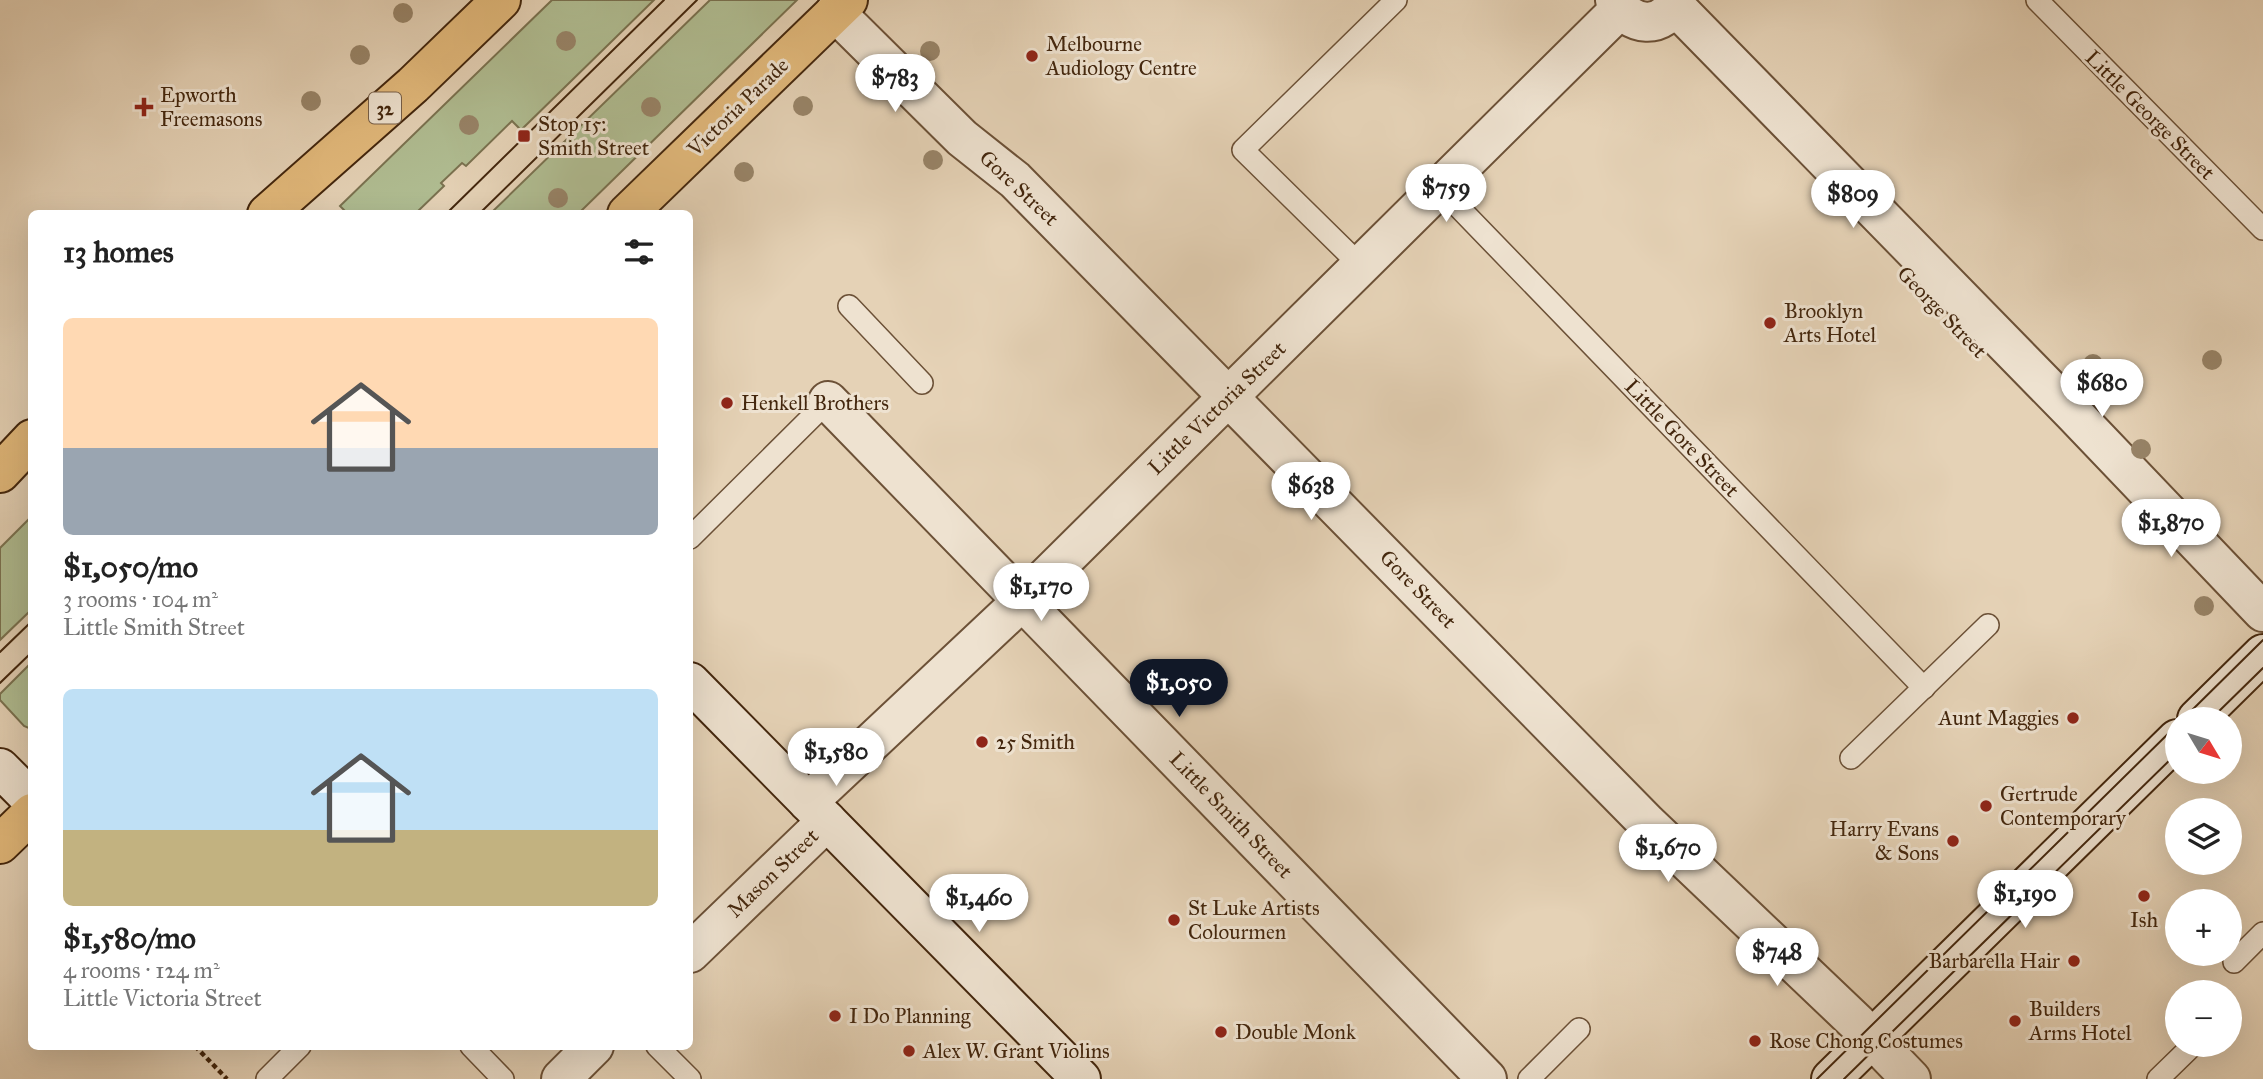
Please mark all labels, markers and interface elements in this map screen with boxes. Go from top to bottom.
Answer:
place label: Melbourne Audiology Centre [1045,31,1197,81]
street label: Little George Street [2080,45,2221,186]
marker: Melbourne Audiology Centre [1024,48,1040,64]
street label: Victoria Parade [681,52,794,162]
pin: $783 [854,54,936,114]
text: $783 [871,63,919,91]
place label: Epworth Freemasons [160,82,262,132]
road number: 32 [369,92,401,124]
marker: Epworth Freemasons [134,97,154,117]
place label: Stop 15: Smith Street [538,111,650,161]
marker: Stop 15: Smith Street [516,128,532,144]
street label: Gore Street [974,145,1065,232]
pin: $759 [1405,164,1487,224]
pin: $809 [1812,170,1894,230]
text: $759 [1421,173,1471,201]
text: $809 [1827,179,1879,207]
icon: filters [620,233,658,271]
text: 13 homes [63,234,174,270]
street label: George Street [1892,261,1993,364]
place label: Brooklyn Arts Hotel [1783,298,1876,348]
marker: Brooklyn Arts Hotel [1762,315,1778,331]
street label: Little Victoria Street [1143,335,1292,480]
pin: $680 [2061,360,2143,419]
icon: home [298,364,424,490]
text: $680 [2076,368,2128,396]
street label: Little Gore Street [1619,374,1745,503]
place label: Henkell Brothers [741,390,889,416]
marker: Henkell Brothers [719,395,735,411]
pin: $638 [1270,462,1352,522]
text: $638 [1287,471,1335,499]
pin: $1,870 [2114,500,2228,559]
text: $1,870 [2138,508,2204,536]
street label: Gore Street [1374,544,1462,634]
text: $1,050/mo [63,549,198,585]
pin: $1,170 [984,564,1098,623]
text: $1,170 [1009,572,1073,600]
text: 3 rooms · 104 m² [63,585,218,613]
text: Little Smith Street [63,613,245,641]
pin: $1,050 [1122,660,1236,719]
text: $1,050 [1146,668,1212,696]
place label: Aunt Maggies [1937,705,2059,731]
north arrow [2165,707,2242,784]
map controls [2165,707,2242,1057]
marker: Aunt Maggies [2065,710,2081,726]
pin: $1,580 [779,728,893,788]
place label: 25 Smith [996,729,1075,755]
marker: 25 Smith [974,734,990,750]
icon: home [298,735,424,861]
text: $1,580 [804,737,868,765]
street label: Little Smith Street [1164,746,1298,884]
place label: Gertrude Contemporary [2000,781,2127,831]
marker: Gertrude Contemporary [1978,798,1994,814]
button: layers [2165,798,2242,875]
place label: Harry Evans & Sons [1829,816,1939,866]
street label: Mason Street [722,823,825,923]
pin: $1,670 [1611,824,1725,884]
text: $1,670 [1635,833,1701,861]
marker: Harry Evans & Sons [1945,833,1961,849]
pin: $1,190 [1968,870,2082,930]
pin: $1,460 [922,874,1036,934]
text: $1,190 [1993,879,2057,907]
text: $1,460 [945,883,1013,911]
marker: Ish [2136,888,2152,904]
button: + [2165,889,2242,966]
place label: St Luke Artists Colourmen [1188,895,1320,945]
place label: Ish [2130,907,2158,933]
marker: St Luke Artists Colourmen [1166,912,1182,928]
text: $1,580/mo [63,920,196,956]
pin: $748 [1736,928,1818,988]
text: $748 [1752,937,1802,965]
place label: Barbarella Hair [1928,948,2060,974]
marker: Barbarella Hair [2066,953,2082,969]
text: 4 rooms · 124 m² [63,956,220,984]
button: − [2165,980,2242,1057]
text: Little Victoria Street [63,984,262,1012]
place label: Builders Arms Hotel [2028,996,2132,1046]
place label: I Do Planning [849,1003,971,1029]
marker: I Do Planning [827,1008,843,1024]
marker: Builders Arms Hotel [2007,1013,2023,1029]
place label: Double Monk [1235,1019,1356,1045]
marker: Double Monk [1213,1024,1229,1040]
place label: Rose Chong Costumes [1769,1028,1963,1054]
marker: Rose Chong Costumes [1747,1033,1763,1049]
place label: Alex W. Grant Violins [922,1038,1110,1064]
marker: Alex W. Grant Violins [901,1043,917,1059]

